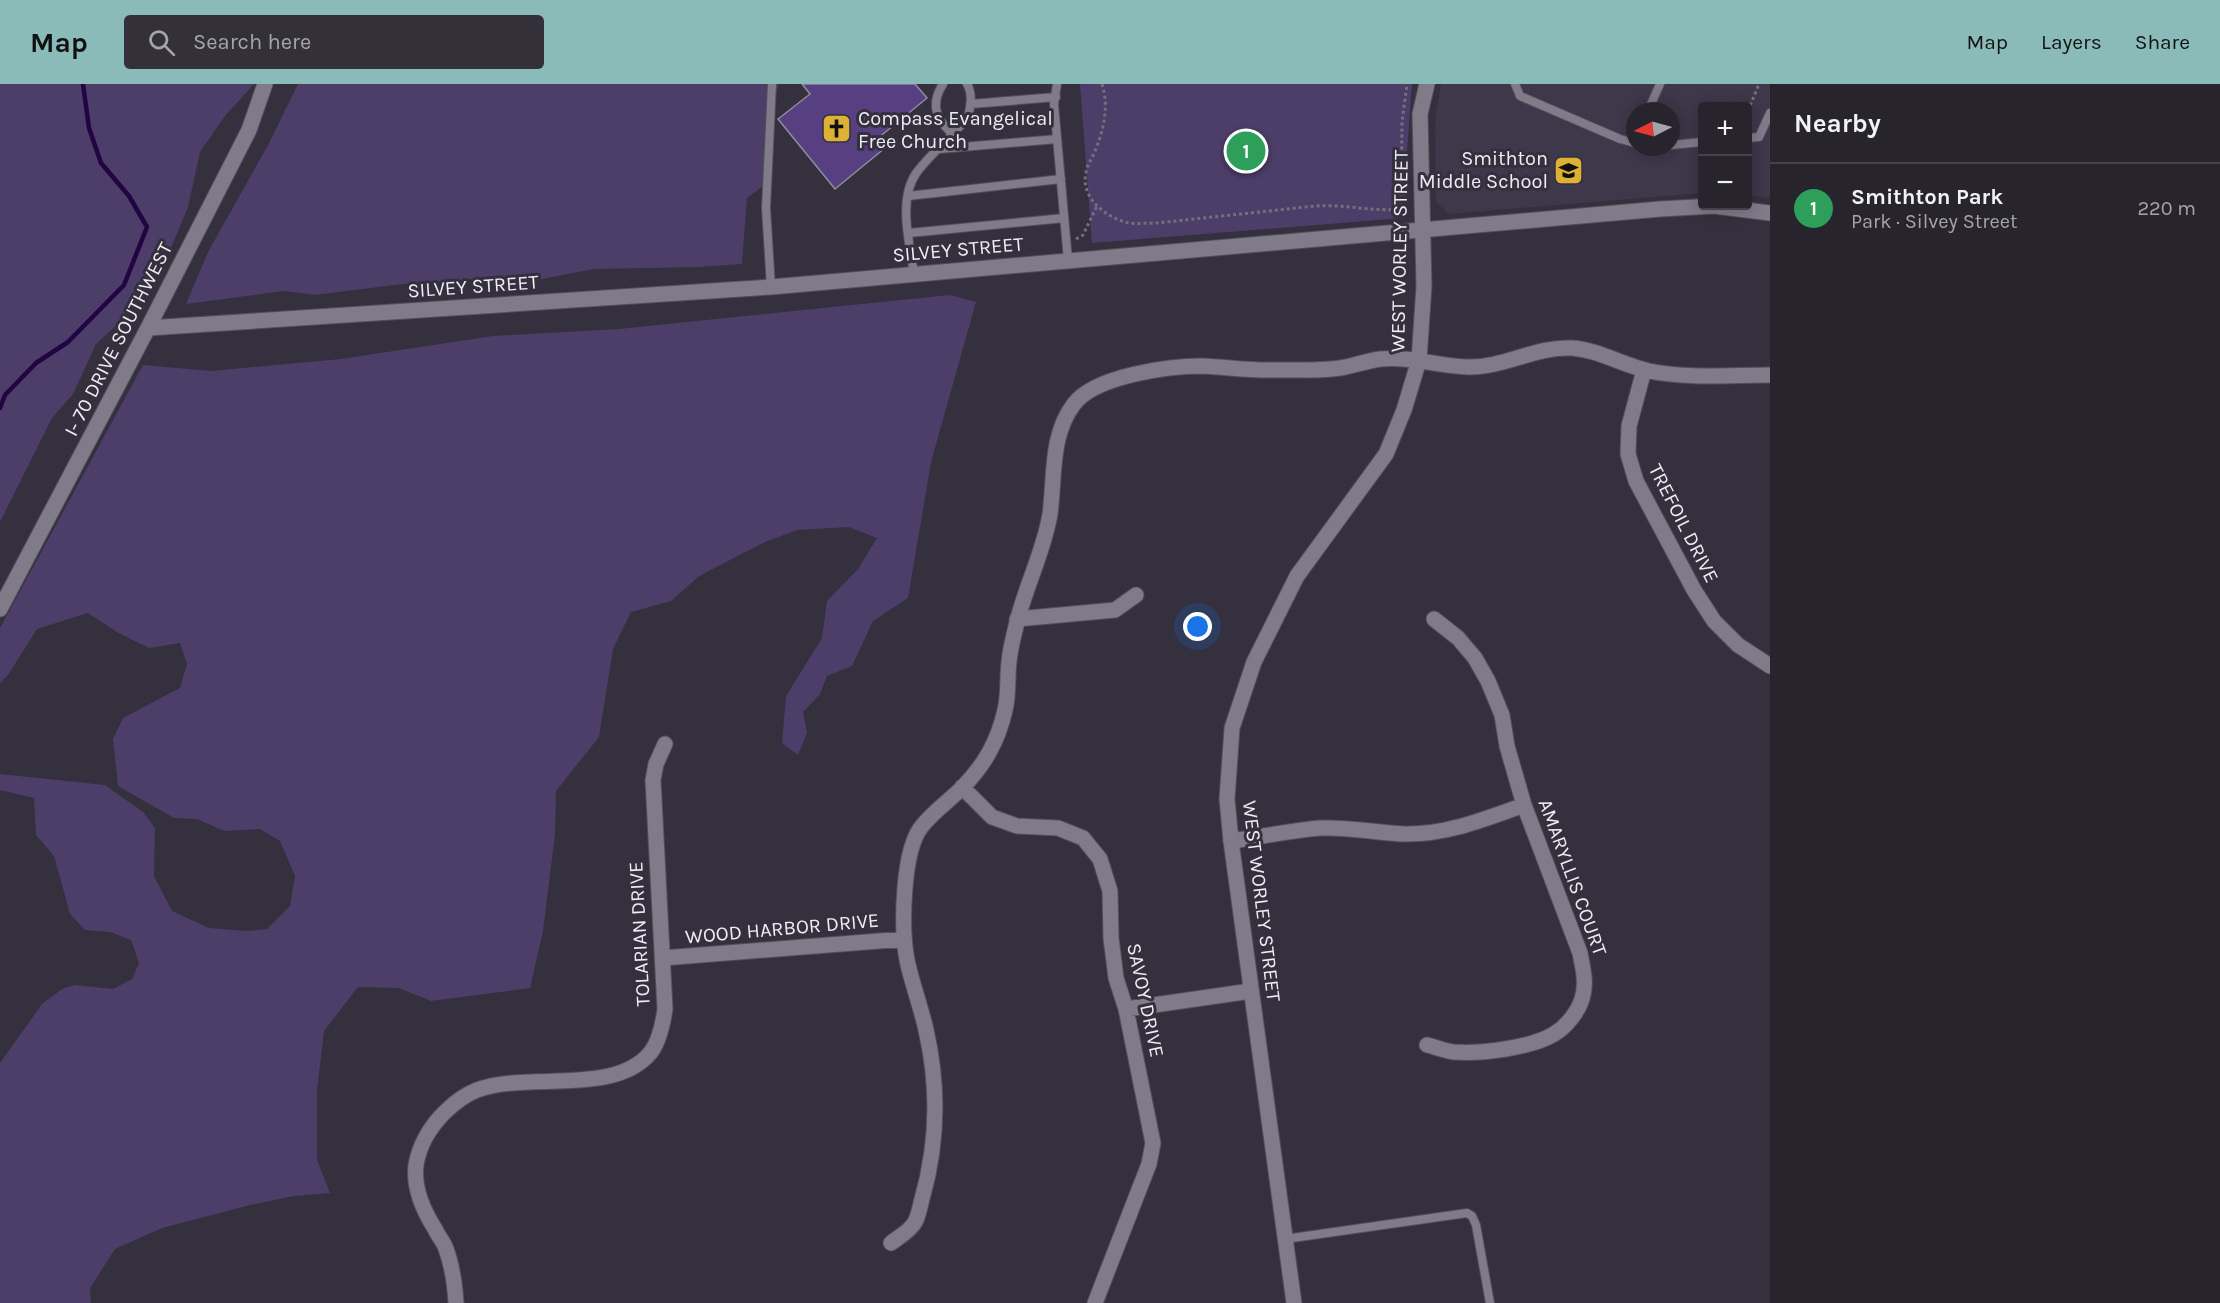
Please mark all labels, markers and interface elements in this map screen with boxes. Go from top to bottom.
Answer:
search box [124,15,544,69]
text: Map [30,26,88,59]
icon: search [145,26,178,59]
text: Search here [193,29,311,55]
text: Map [1966,30,2008,54]
text: Layers [2041,30,2102,54]
text: Share [2135,30,2190,54]
north arrow [1626,102,1680,156]
map controls [1698,102,1752,210]
button: + [1698,102,1752,156]
place label: Compass Evangelical Free Church [858,107,1053,153]
text: Nearby [1794,108,1881,139]
church icon: Compass Evangelical Free Church [821,113,853,145]
pin: 1 [1226,128,1266,174]
place label: Smithton Middle School [1419,147,1548,193]
street label: WEST WORLEY STREET [1386,150,1413,352]
school or university icon: Smithton Middle School [1553,154,1585,186]
button: − [1698,156,1752,210]
text: Smithton Park [1851,184,2003,210]
text: 1 [1810,197,1817,220]
text: 220 m [2137,197,2196,220]
text: Park · Silvey Street [1851,210,2018,233]
street label: SILVEY STREET [892,232,1024,267]
street label: I- 70 DRIVE SOUTHWEST [60,239,177,440]
street label: SILVEY STREET [407,270,539,303]
street label: TREFOIL DRIVE [1644,460,1723,586]
your location [1183,612,1212,641]
street label: AMARYLLIS COURT [1534,796,1612,959]
street label: WEST WORLEY STREET [1238,799,1285,1003]
street label: TOLARIAN DRIVE [624,861,655,1007]
street label: WOOD HARBOR DRIVE [684,909,880,948]
street label: SAVOY DRIVE [1122,941,1169,1059]

